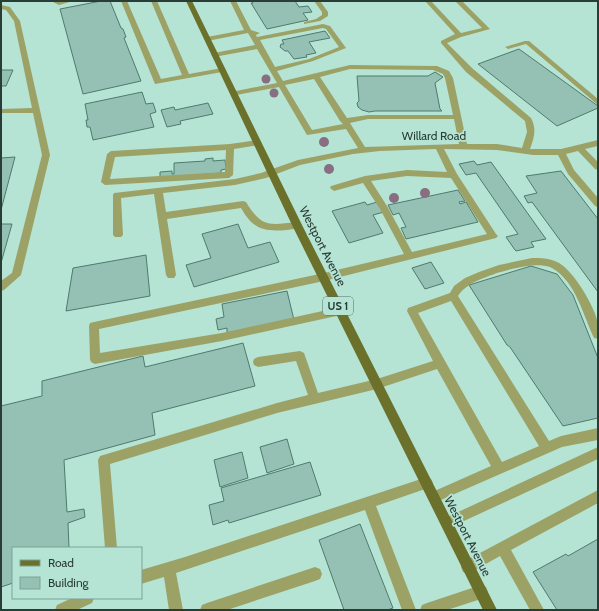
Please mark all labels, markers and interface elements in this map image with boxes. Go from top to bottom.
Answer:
street label: Willard Road [402,128,466,143]
street label: Westport Avenue [296,203,350,289]
road number: US 1 [323,297,353,315]
street label: Westport Avenue [441,493,495,579]
legend [12,547,142,599]
text: Road [48,555,74,570]
text: Building [48,575,90,590]

